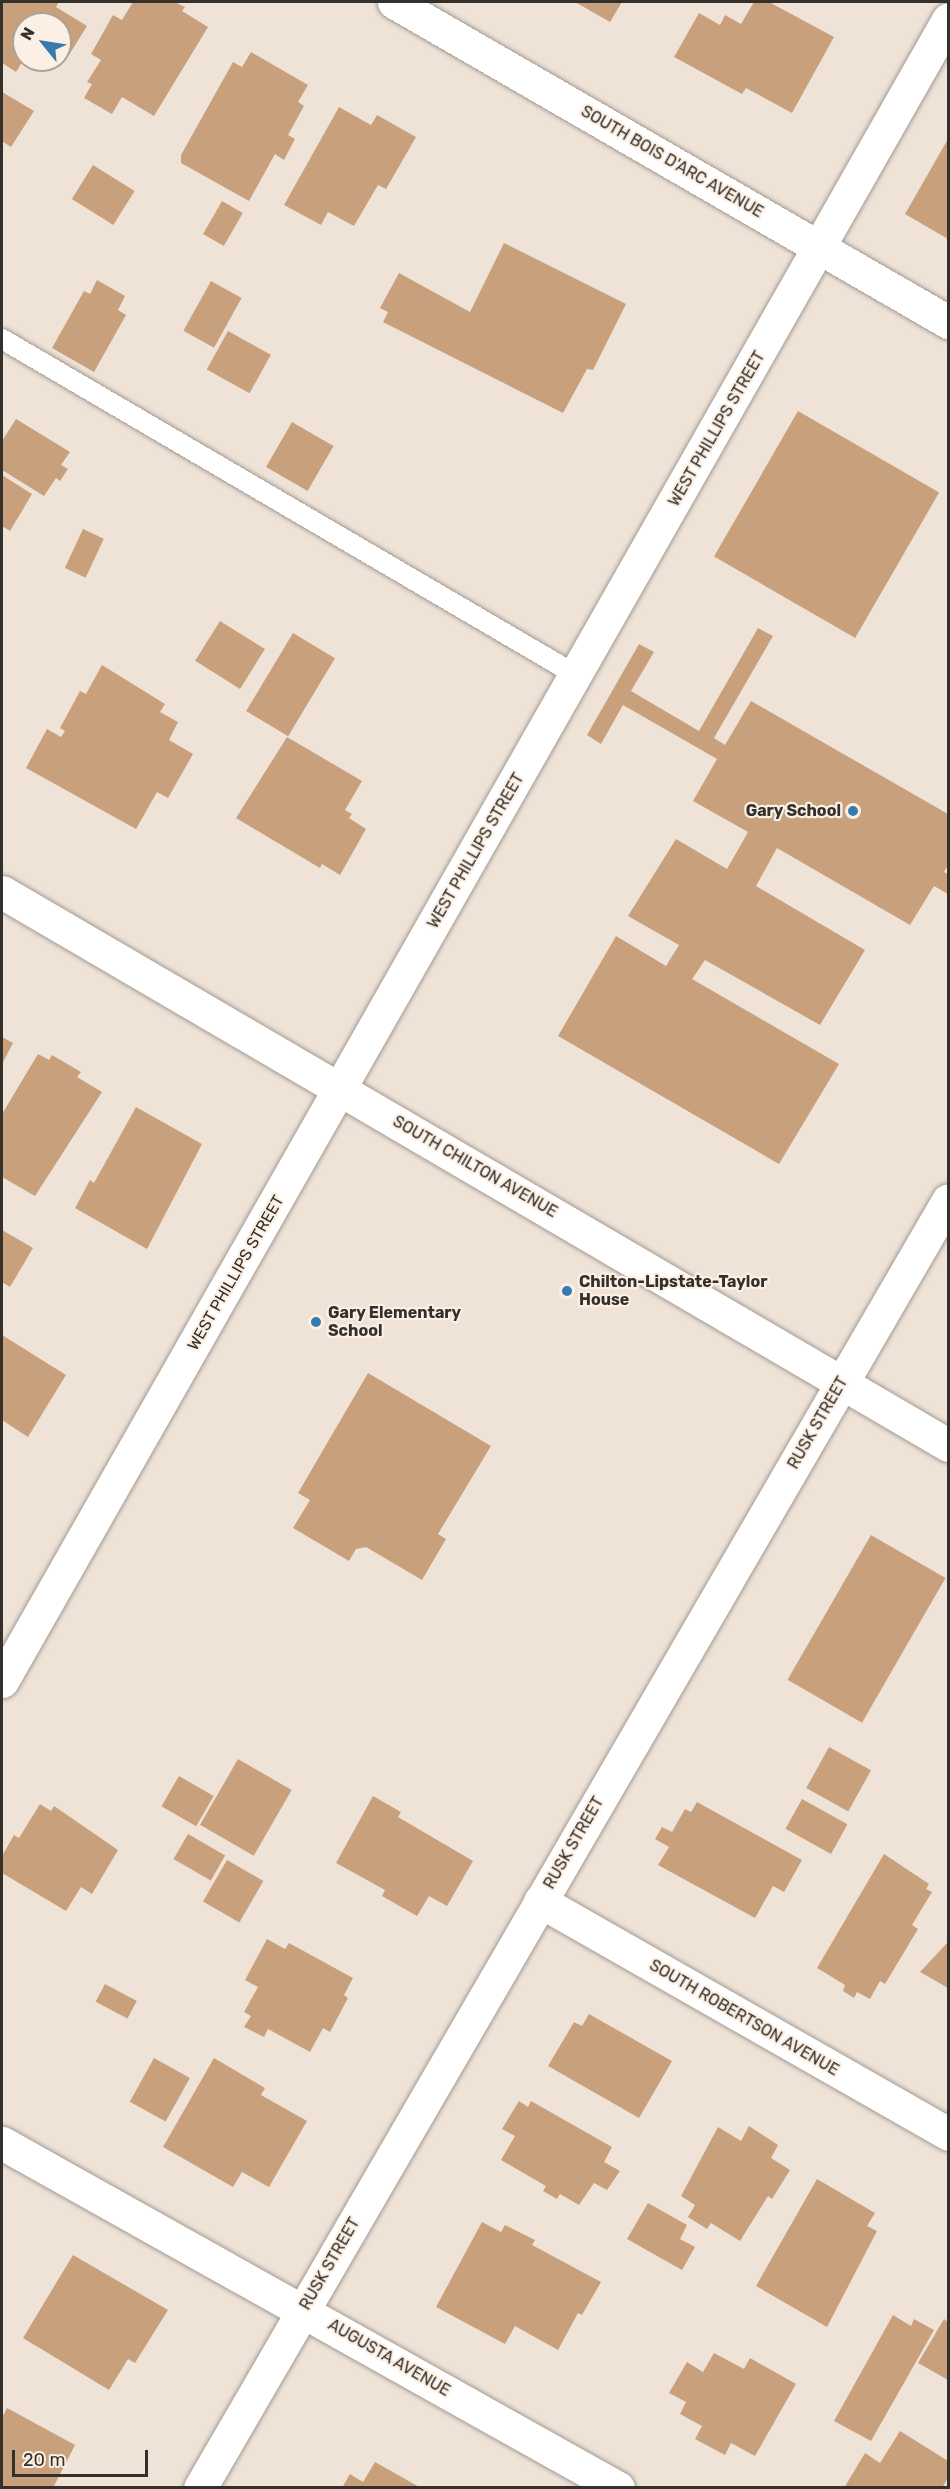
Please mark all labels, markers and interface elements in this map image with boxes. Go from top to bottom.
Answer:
north arrow [12,12,72,72]
text: N [17,24,39,43]
street label: SOUTH BOIS D'ARC AVENUE [577,102,767,222]
street label: WEST PHILLIPS STREET [665,348,769,510]
street label: WEST PHILLIPS STREET [424,770,528,932]
place label: Gary School [745,801,841,821]
marker: Gary School [846,804,860,818]
street label: SOUTH CHILTON AVENUE [389,1112,561,1222]
street label: WEST PHILLIPS STREET [184,1192,288,1354]
place label: Chilton-Lipstate-Taylor House [579,1272,767,1310]
marker: Chilton-Lipstate-Taylor House [560,1284,574,1298]
place label: Gary Elementary School [328,1303,462,1341]
marker: Gary Elementary School [309,1315,323,1329]
street label: RUSK STREET [784,1373,852,1473]
street label: RUSK STREET [540,1793,608,1893]
street label: SOUTH ROBERTSON AVENUE [646,1956,842,2080]
street label: RUSK STREET [296,2214,364,2314]
street label: AUGUSTA AVENUE [324,2315,454,2401]
scale bar [15,2438,152,2476]
text: 20 m [23,2449,65,2471]

